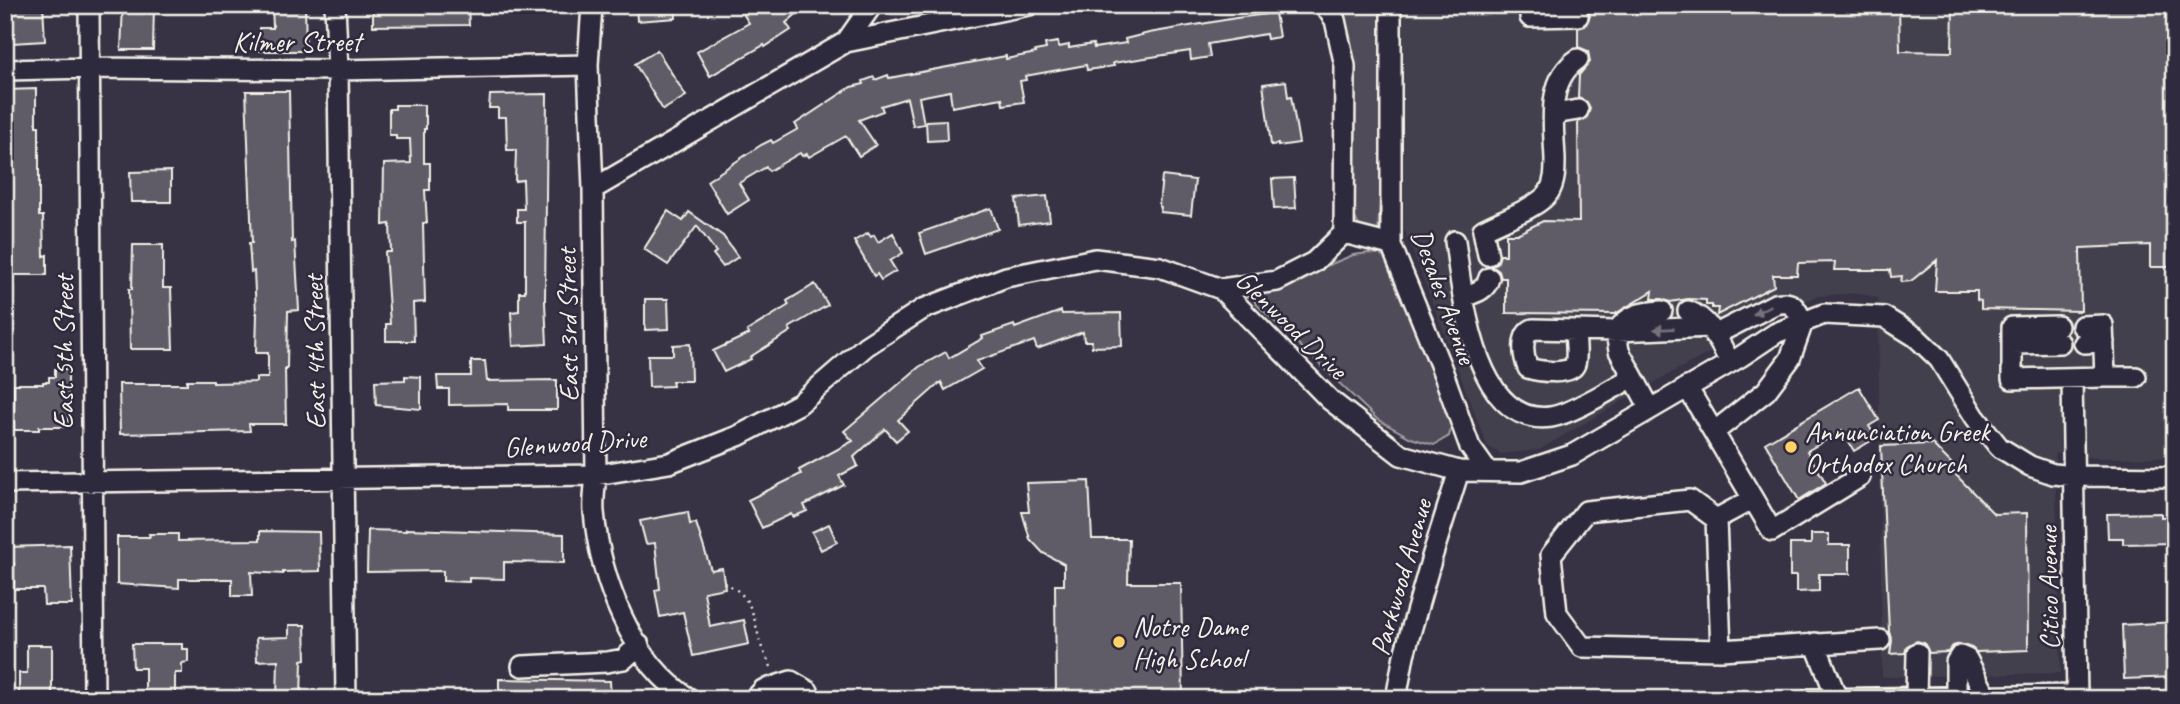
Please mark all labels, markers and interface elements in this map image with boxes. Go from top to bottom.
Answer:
street label: Kilmer Street [233,24,365,59]
street label: Desales Avenue [1404,224,1486,370]
street label: East 3rd Street [549,245,586,402]
street label: Glenwood Drive [1228,262,1356,388]
street label: East 5th Street [46,272,81,429]
street label: East 4th Street [296,272,333,429]
one-way arrow [1752,305,1772,316]
one-way arrow [1652,324,1674,335]
place label: Annunciation Greek Orthodox Church [1805,414,1991,481]
street label: Glenwood Drive [503,420,649,465]
marker: Annunciation Greek Orthodox Church [1783,439,1799,455]
street label: Parkwood Avenue [1361,493,1440,659]
street label: Citico Avenue [2030,524,2067,650]
place label: Notre Dame High School [1133,609,1251,676]
marker: Notre Dame High School [1111,634,1127,650]

